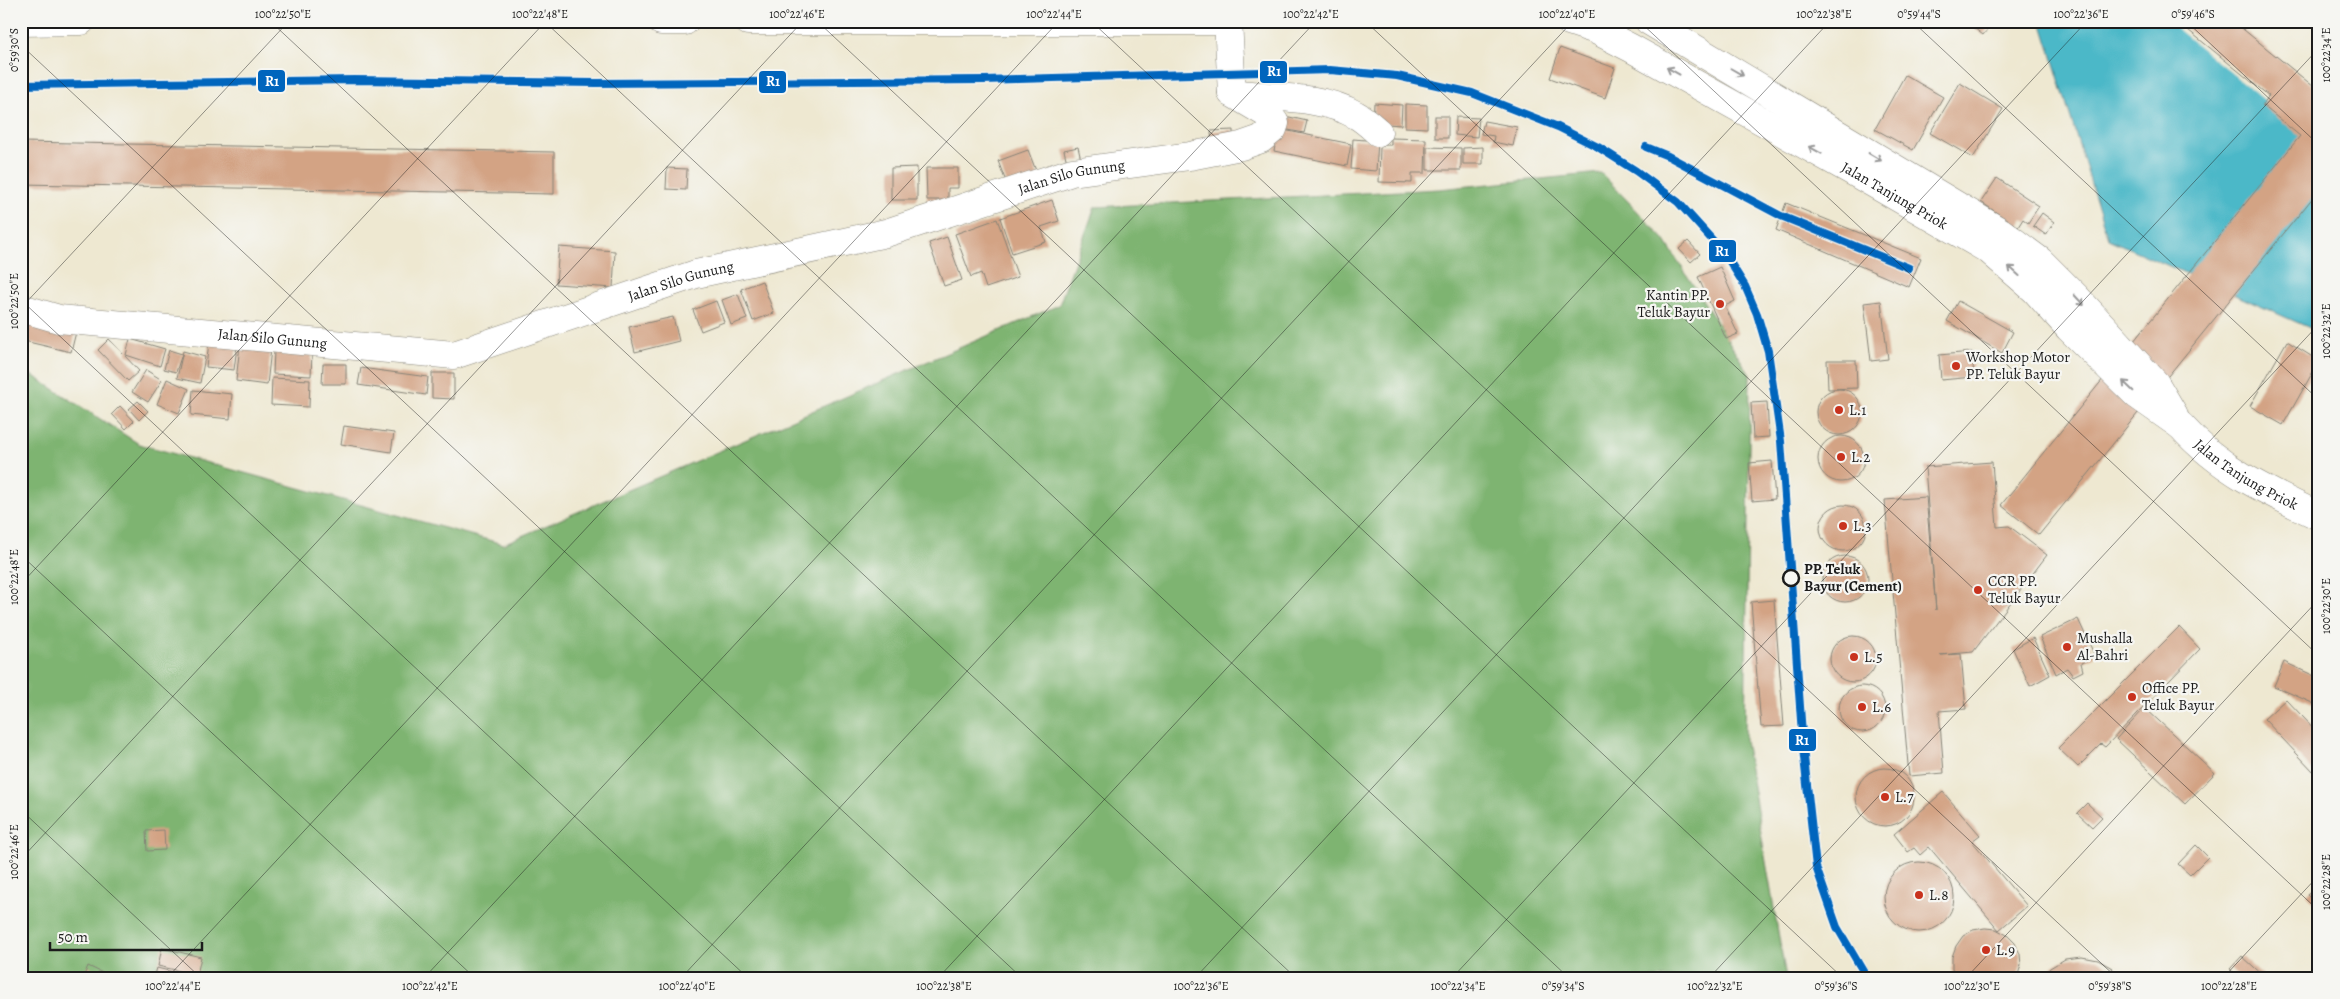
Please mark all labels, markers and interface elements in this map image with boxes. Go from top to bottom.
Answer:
text: 100°22'50"E [255,6,311,22]
text: 100°22'48"E [512,6,568,22]
text: 100°22'46"E [769,6,825,22]
text: 100°22'44"E [1026,6,1082,22]
text: 100°22'42"E [1283,6,1339,22]
text: 100°22'40"E [1539,6,1595,22]
text: 100°22'38"E [1796,6,1852,22]
text: 0°59'44"S [1897,6,1941,22]
text: 100°22'36"E [2053,6,2109,22]
text: 0°59'46"S [2171,6,2215,22]
text: 100°22'34"E [2318,27,2334,83]
text: 0°59'30"S [6,28,22,72]
line badge: R1 [1259,60,1288,84]
text: R1 [1267,62,1281,81]
one-way arrow [1666,66,1681,76]
one-way arrow [1729,68,1743,78]
line badge: R1 [257,69,286,93]
line badge: R1 [758,70,787,94]
text: R1 [265,72,279,91]
text: R1 [766,72,780,91]
one-way arrow [1808,145,1823,155]
one-way arrow [1868,152,1882,162]
street label: Jalan Silo Gunung [1015,155,1127,199]
street label: Jalan Tanjung Priok [1838,157,1952,234]
line badge: R1 [1708,239,1737,263]
text: R1 [1715,242,1729,261]
street label: Jalan Silo Gunung [625,256,736,306]
one-way arrow [2007,265,2020,276]
text: 100°22'50"E [6,273,22,329]
place label: Kantin PP. Teluk Bayur [1638,285,1710,322]
one-way arrow [2073,294,2085,306]
marker: Kantin PP. Teluk Bayur [1714,298,1726,310]
text: 100°22'32"E [2318,303,2334,359]
street label: Jalan Silo Gunung [217,324,328,353]
place label: Workshop Motor PP. Teluk Bayur [1965,347,2070,384]
marker: Workshop Motor PP. Teluk Bayur [1950,360,1962,372]
one-way arrow [2122,380,2135,392]
place label: L.1 [1849,400,1866,420]
marker: L.1 [1833,404,1845,416]
street label: Jalan Tanjung Priok [2190,435,2302,515]
place label: L.2 [1851,447,1870,467]
marker: L.2 [1835,451,1847,463]
place label: L.3 [1853,516,1871,536]
marker: L.3 [1837,520,1849,532]
text: 100°22'48"E [6,549,22,605]
place label: PP. Teluk Bayur (Cement) [1804,559,1902,596]
marker: PP. Teluk Bayur (Cement) [1782,569,1800,587]
place label: CCR PP. Teluk Bayur [1988,571,2061,608]
text: 100°22'30"E [2318,578,2334,634]
marker: CCR PP. Teluk Bayur [1972,584,1984,596]
place label: Mushalla Al-Bahri [2076,628,2133,665]
marker: Mushalla Al-Bahri [2061,641,2073,653]
place label: L.5 [1864,647,1883,667]
marker: L.5 [1848,651,1860,663]
place label: Office PP. Teluk Bayur [2142,678,2215,715]
marker: Office PP. Teluk Bayur [2126,691,2138,703]
place label: L.6 [1872,697,1891,717]
marker: L.6 [1856,701,1868,713]
line badge: R1 [1788,728,1817,752]
text: R1 [1795,731,1809,750]
place label: L.7 [1895,787,1914,807]
marker: L.7 [1879,791,1891,803]
text: 100°22'46"E [6,824,22,880]
text: 100°22'28"E [2318,854,2334,910]
place label: L.8 [1929,885,1948,905]
marker: L.8 [1913,889,1925,901]
scale bar [50,919,202,951]
text: 50 m [58,927,88,947]
place label: L.9 [1996,940,2015,960]
marker: L.9 [1980,944,1992,956]
text: 100°22'44"E [145,978,201,994]
text: 100°22'42"E [402,978,458,994]
text: 100°22'40"E [659,978,715,994]
text: 100°22'38"E [916,978,972,994]
text: 100°22'36"E [1173,978,1229,994]
text: 100°22'34"E [1430,978,1486,994]
text: 0°59'34"S [1541,978,1585,994]
text: 100°22'32"E [1687,978,1743,994]
text: 0°59'36"S [1814,978,1858,994]
text: 100°22'30"E [1944,978,2000,994]
text: 0°59'38"S [2088,978,2132,994]
text: 100°22'28"E [2201,978,2257,994]

